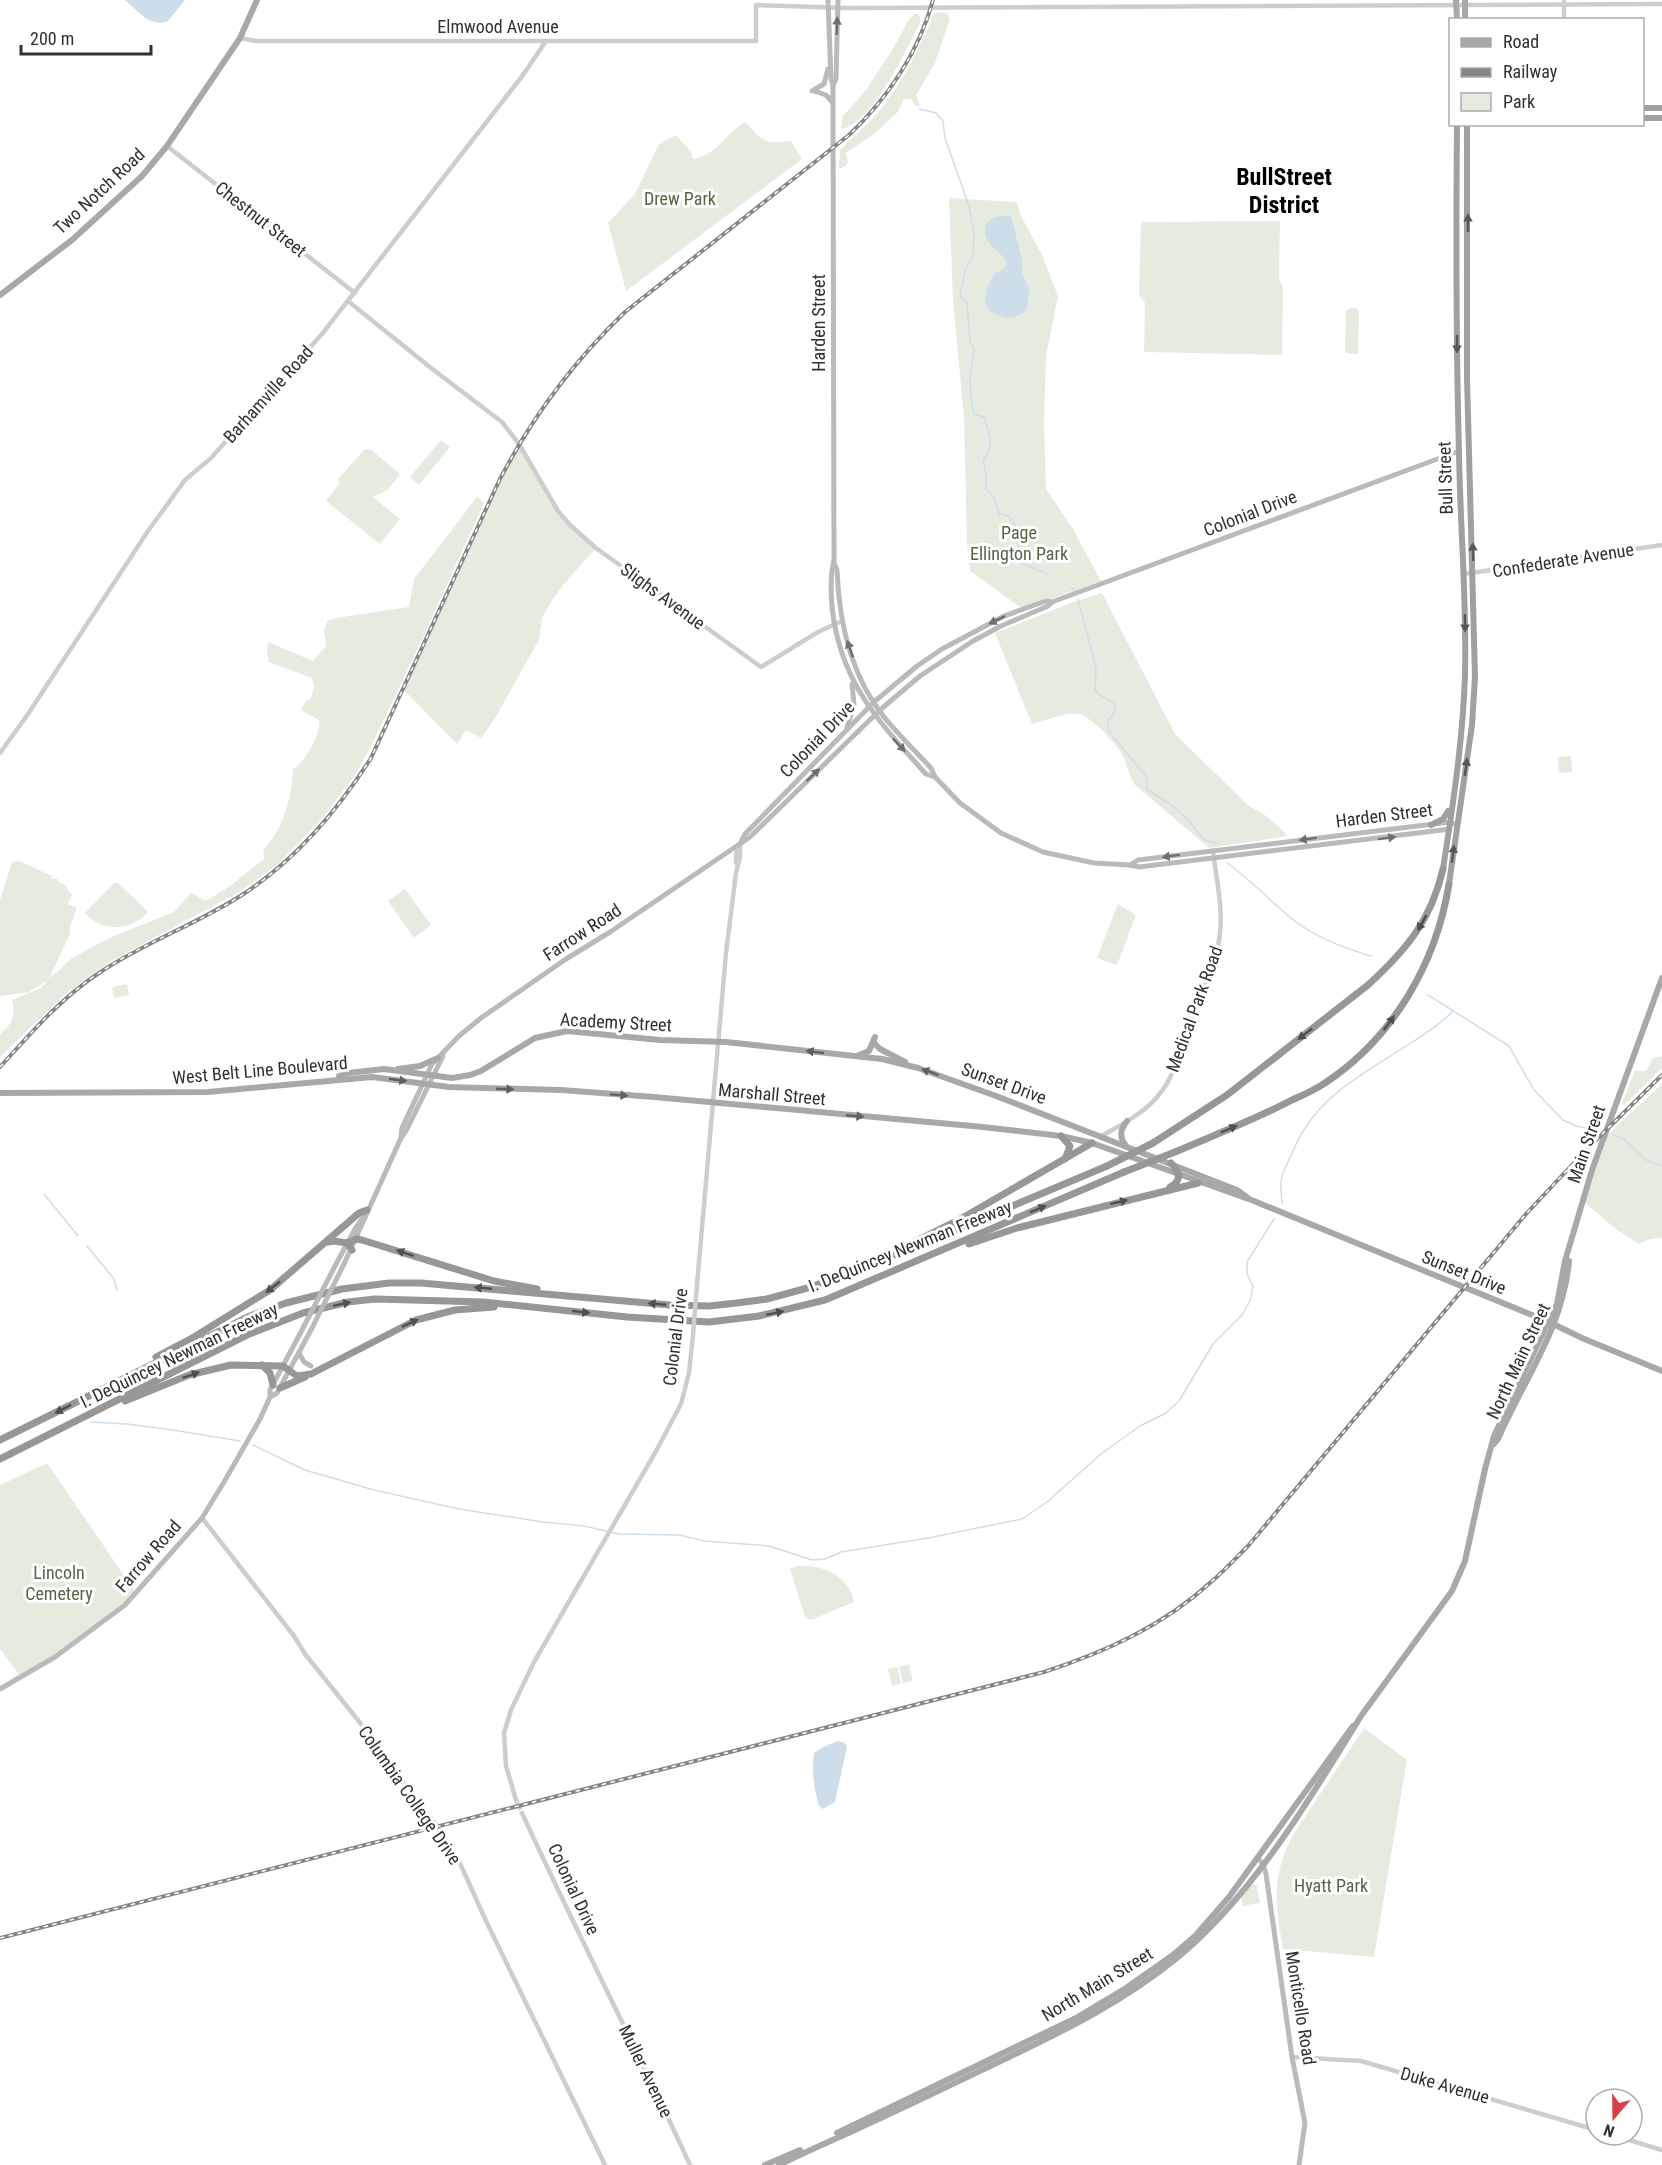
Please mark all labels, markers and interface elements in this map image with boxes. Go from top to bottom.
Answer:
street label: Elmwood Avenue [437,16,559,37]
one-way arrow [833,17,842,36]
scale bar [21,18,152,56]
legend [1449,18,1644,126]
text: 200 m [30,28,74,49]
text: Road [1503,31,1539,52]
text: Railway [1503,61,1558,82]
text: Park [1503,91,1535,112]
street label: Two Notch Road [49,144,149,238]
district label: BullStreet District [1236,163,1332,219]
street label: Chestnut Street [211,177,311,261]
park label: Drew Park [644,188,716,209]
one-way arrow [1463,214,1473,233]
street label: Harden Street [808,274,829,372]
one-way arrow [1453,334,1462,353]
street label: Barhamville Road [219,341,317,447]
street label: Bull Street [1433,441,1457,515]
street label: Colonial Drive [1200,486,1300,540]
park label: Page Ellington Park [970,522,1068,564]
street label: Confederate Avenue [1491,538,1635,582]
one-way arrow [1468,542,1478,561]
street label: Slighs Avenue [617,558,709,634]
one-way arrow [1460,613,1469,632]
one-way arrow [988,614,1006,624]
one-way arrow [844,640,854,658]
street label: Colonial Drive [775,696,859,782]
one-way arrow [892,738,906,752]
one-way arrow [1461,758,1470,777]
one-way arrow [806,769,820,783]
street label: Harden Street [1334,799,1434,831]
one-way arrow [1378,833,1397,842]
one-way arrow [1299,835,1318,844]
one-way arrow [1449,845,1458,864]
one-way arrow [1161,851,1180,860]
street label: Farrow Road [539,899,625,965]
one-way arrow [1417,915,1427,932]
street label: Medical Park Road [1161,943,1227,1075]
street label: Academy Street [560,1009,672,1035]
one-way arrow [1383,1016,1395,1032]
one-way arrow [1298,1028,1313,1040]
one-way arrow [806,1047,825,1057]
street label: West Belt Line Boulevard [172,1052,348,1088]
street label: Sunset Drive [959,1058,1049,1108]
one-way arrow [921,1066,939,1076]
one-way arrow [389,1075,408,1084]
street label: Marshall Street [717,1079,827,1109]
one-way arrow [496,1084,515,1094]
one-way arrow [610,1090,629,1100]
street label: Main Street [1563,1102,1609,1186]
one-way arrow [846,1111,865,1121]
one-way arrow [1220,1124,1238,1133]
street label: I. DeQuincey Newman Freeway [805,1195,1015,1296]
one-way arrow [1110,1197,1128,1207]
one-way arrow [1030,1204,1048,1214]
street label: Sunset Drive [1419,1246,1509,1298]
one-way arrow [396,1248,414,1258]
one-way arrow [265,1280,281,1293]
one-way arrow [474,1284,493,1293]
street label: Colonial Drive [659,1287,691,1387]
street label: I. DeQuincey Newman Freeway [77,1298,282,1412]
one-way arrow [333,1299,352,1308]
one-way arrow [647,1299,666,1309]
street label: North Main Street [1482,1300,1554,1422]
one-way arrow [571,1307,590,1317]
one-way arrow [766,1308,785,1317]
one-way arrow [401,1319,418,1328]
one-way arrow [182,1369,200,1379]
one-way arrow [54,1404,71,1413]
street label: Farrow Road [111,1516,185,1596]
park label: Lincoln Cemetery [25,1562,93,1604]
street label: Columbia College Drive [354,1722,466,1868]
street label: Colonial Drive [544,1840,604,1938]
park label: Hyatt Park [1294,1875,1368,1896]
street label: North Main Street [1038,1943,1156,2025]
street label: Monticello Road [1282,1949,1320,2067]
street label: Muller Avenue [615,2021,677,2121]
street label: Duke Avenue [1398,2062,1492,2108]
north arrow [1584,2087,1644,2147]
text: N [1601,2120,1617,2141]

